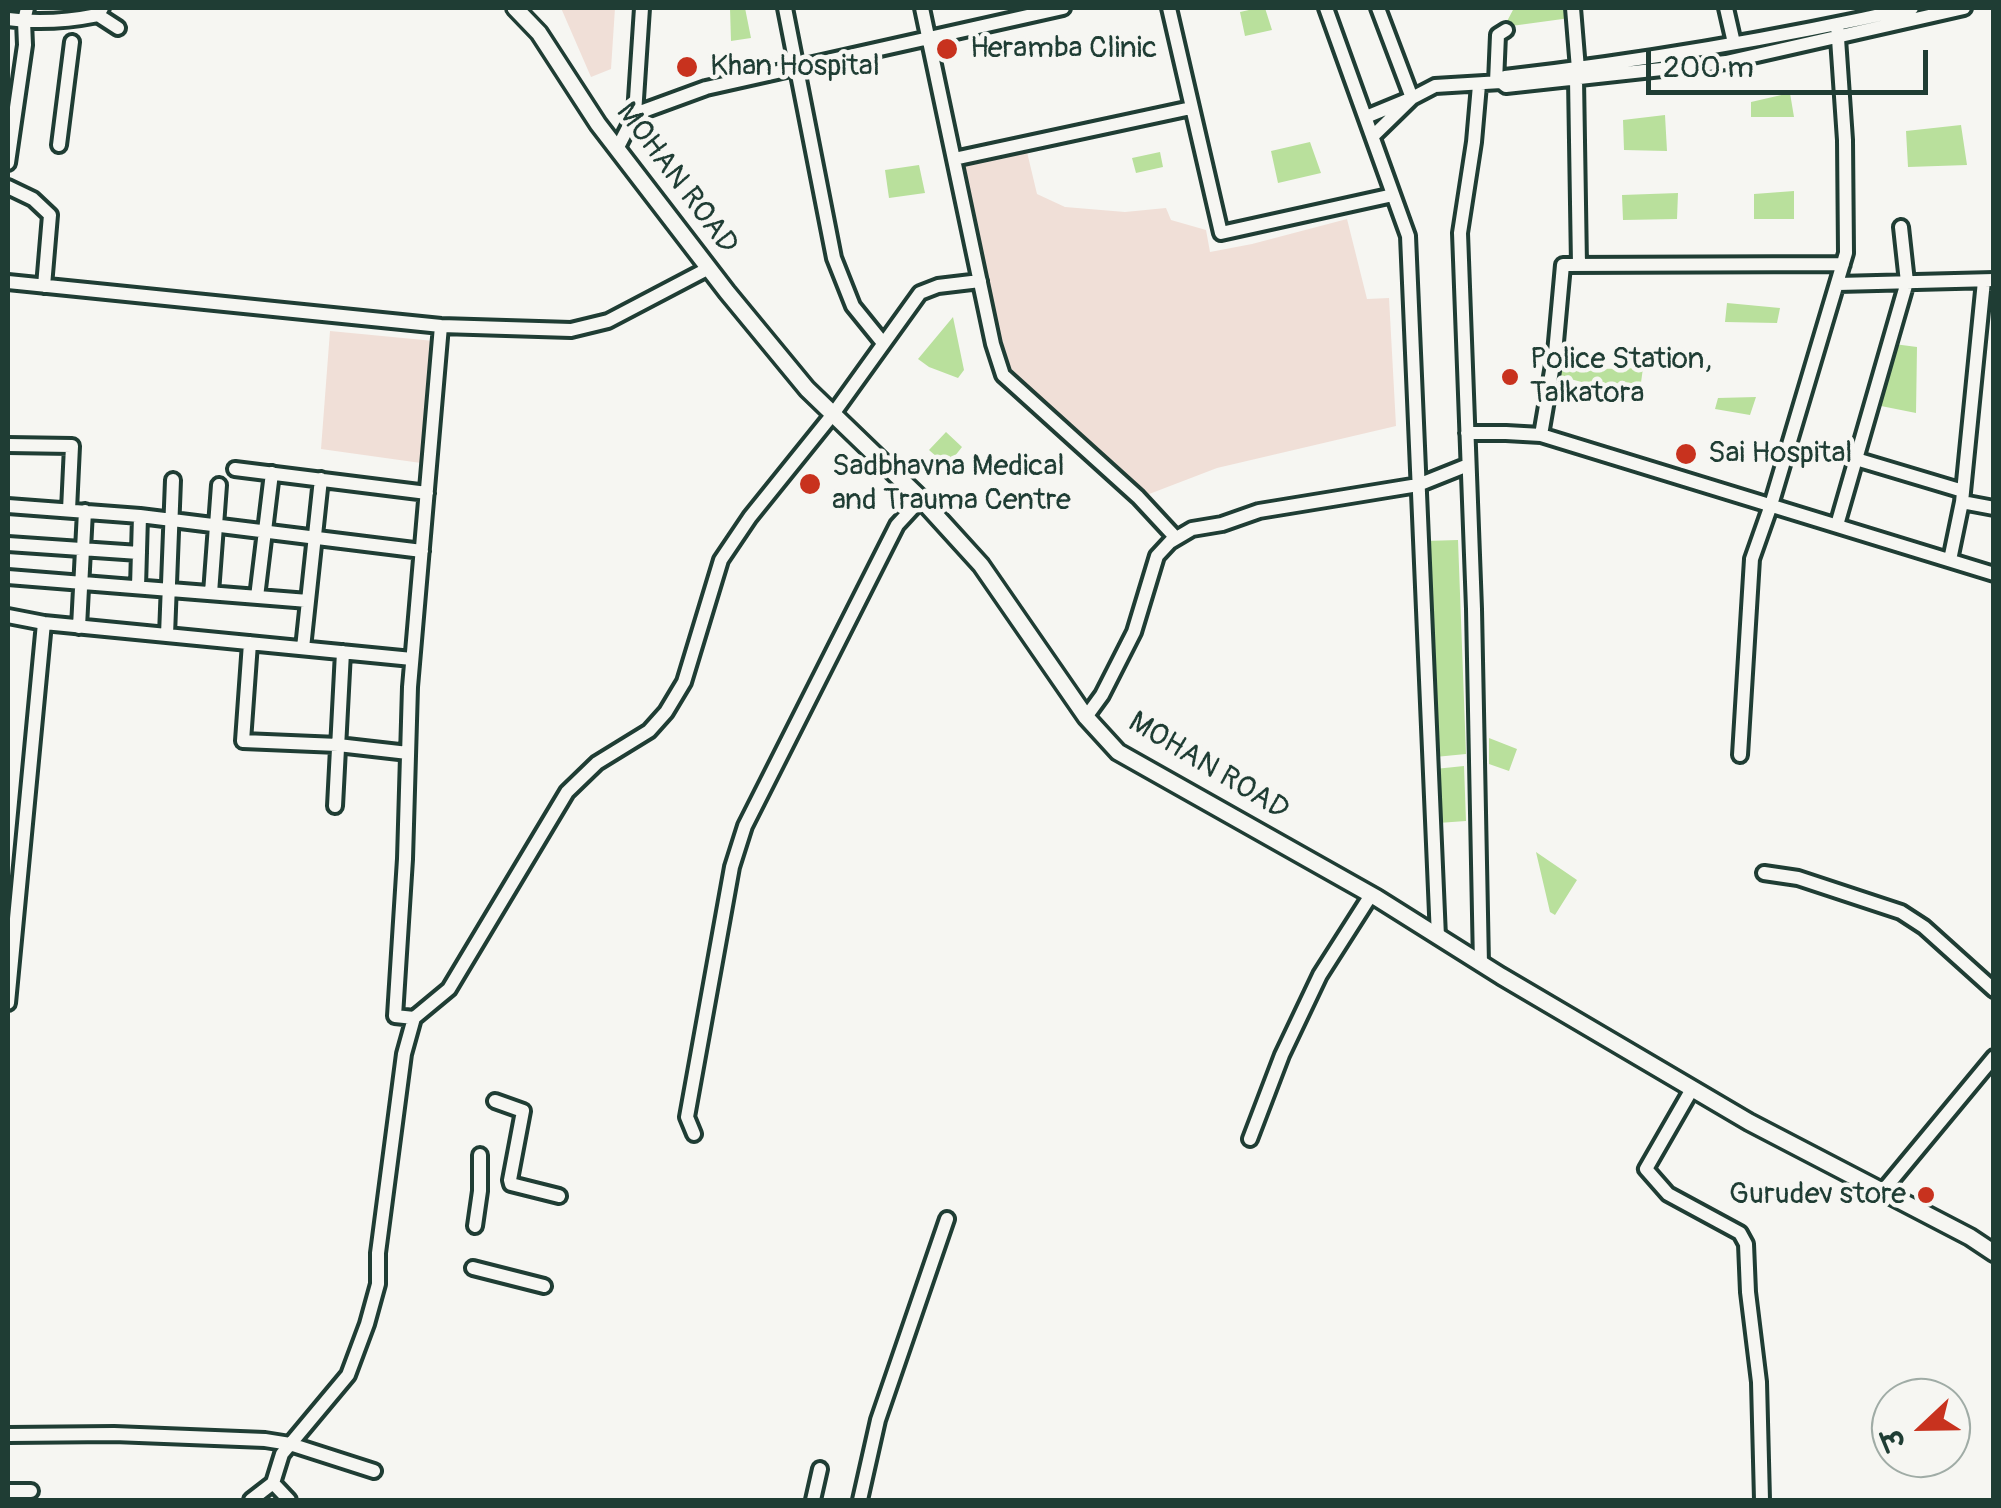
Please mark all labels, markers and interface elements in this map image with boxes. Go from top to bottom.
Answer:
scale bar [1651,30,1934,92]
place label: Heramba Clinic [970,31,1157,67]
marker: Heramba Clinic [934,36,960,62]
place label: Khan Hospital [710,49,880,85]
text: 200 m [1663,49,1754,86]
marker: Khan Hospital [674,54,700,80]
street label: MOHAN ROAD [607,96,745,262]
place label: Police Station, Talkatora [1530,342,1712,412]
marker: Police Station, Talkatora [1499,366,1521,388]
place label: Sai Hospital [1708,436,1852,472]
marker: Sai Hospital [1673,441,1699,467]
place label: Sadbhavna Medical and Trauma Centre [832,449,1071,520]
marker: Sadbhavna Medical and Trauma Centre [797,471,823,497]
street label: MOHAN ROAD [1121,705,1295,829]
place label: Gurudev store [1729,1177,1906,1213]
marker: Gurudev store [1915,1184,1937,1206]
north arrow [1871,1378,1971,1478]
text: उ [1875,1423,1914,1454]

